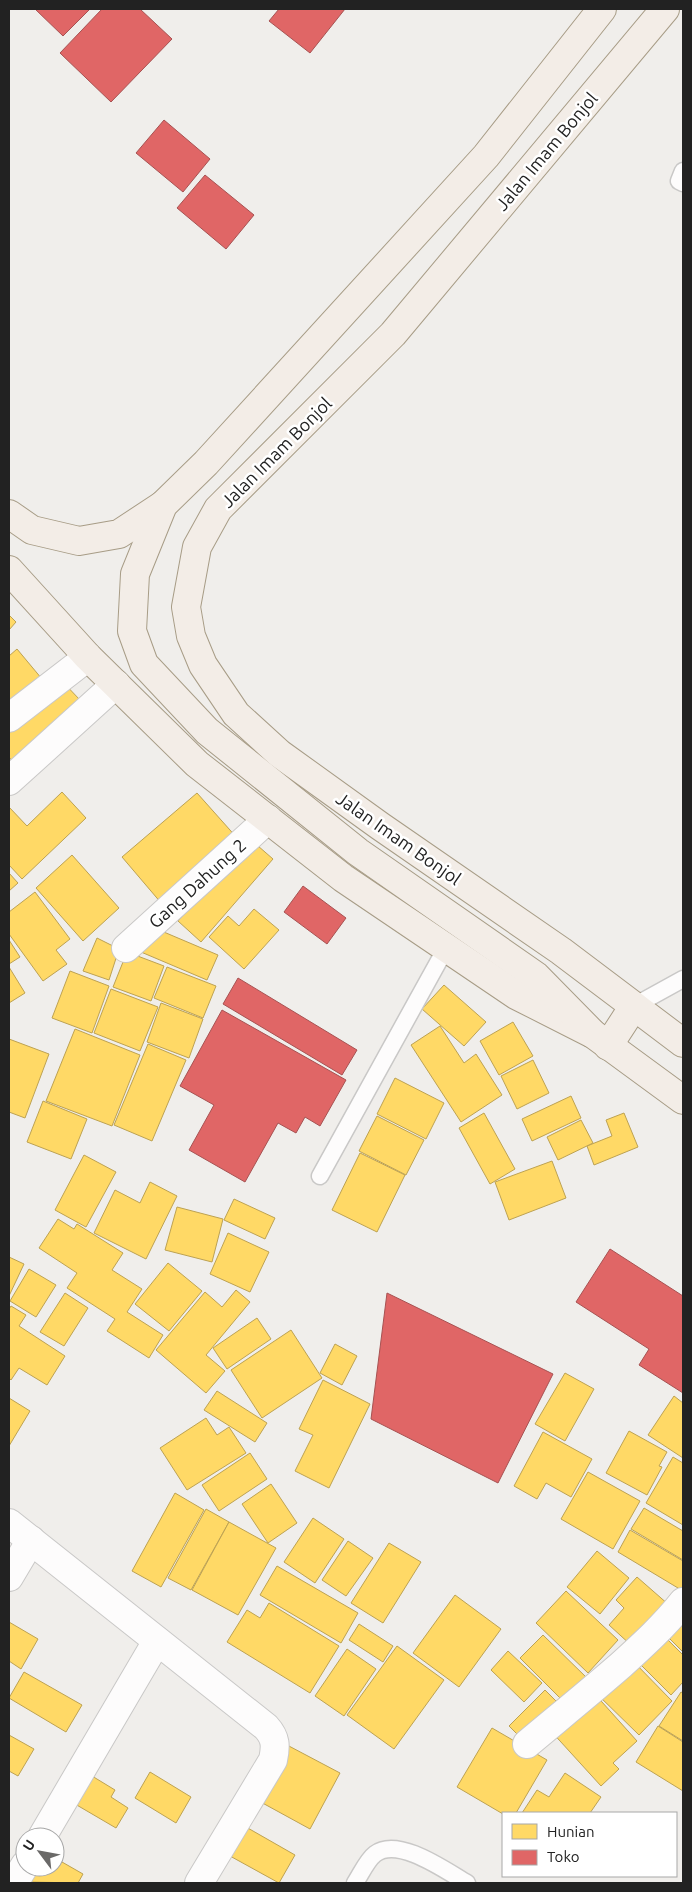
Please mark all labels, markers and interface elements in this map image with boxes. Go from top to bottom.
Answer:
street label: Jalan Imam Bonjol [491,88,601,214]
street label: Jalan Imam Bonjol [217,393,335,511]
street label: Jalan Imam Bonjol [333,788,465,889]
street label: Gang Dahung 2 [144,834,250,932]
legend [502,1812,677,1877]
text: Hunian [547,1823,595,1840]
north arrow [15,1827,65,1877]
text: U [20,1837,38,1854]
text: Toko [547,1848,579,1865]

